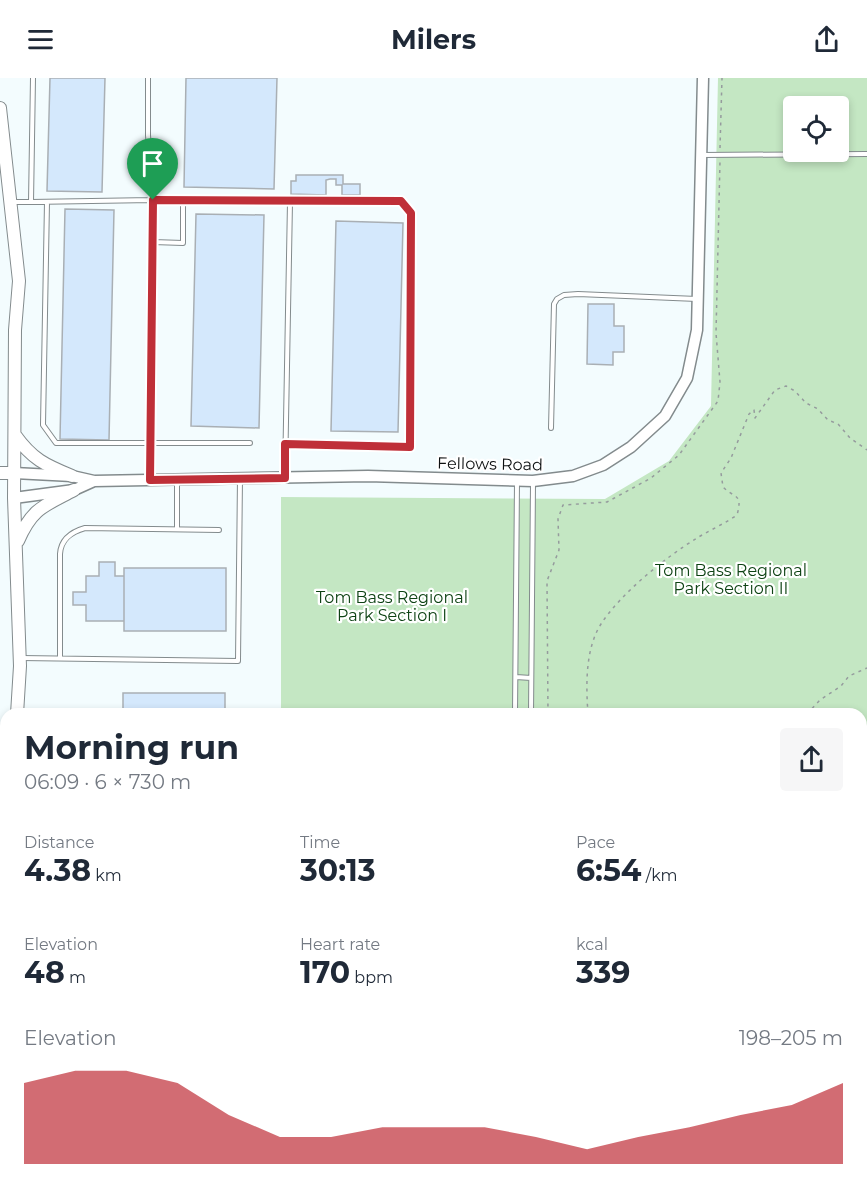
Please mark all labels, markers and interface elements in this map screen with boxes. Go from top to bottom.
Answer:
icon: menu [24,23,57,56]
text: Milers [391,23,476,56]
icon: share [810,23,843,56]
map controls [783,96,849,162]
button: locate [783,96,849,162]
pin [127,138,178,200]
icon: arrive [136,147,169,180]
street label: Fellows Road [437,454,543,474]
park label: Tom Bass Regional Park Section II [655,561,807,598]
park label: Tom Bass Regional Park Section I [316,588,468,625]
text: Morning run [24,727,239,767]
button: share [780,728,843,791]
text: 06:09 · 6 × 730 m [24,770,191,794]
text: Distance [24,833,94,852]
text: Time [300,833,340,852]
text: Pace [576,833,615,852]
text: 4.38 [24,852,91,889]
text: 30:13 [300,852,376,889]
text: 6:54 [576,852,642,889]
text: km [91,866,122,885]
text: /km [642,866,678,885]
text: Elevation [24,935,98,954]
text: Heart rate [300,935,380,954]
text: kcal [576,935,608,954]
text: 48 [24,954,65,991]
text: 170 [300,954,350,991]
text: 339 [576,954,630,991]
text: m [65,968,86,987]
text: bpm [350,968,393,987]
text: Elevation [24,1026,116,1050]
text: 198–205 m [739,1026,843,1050]

